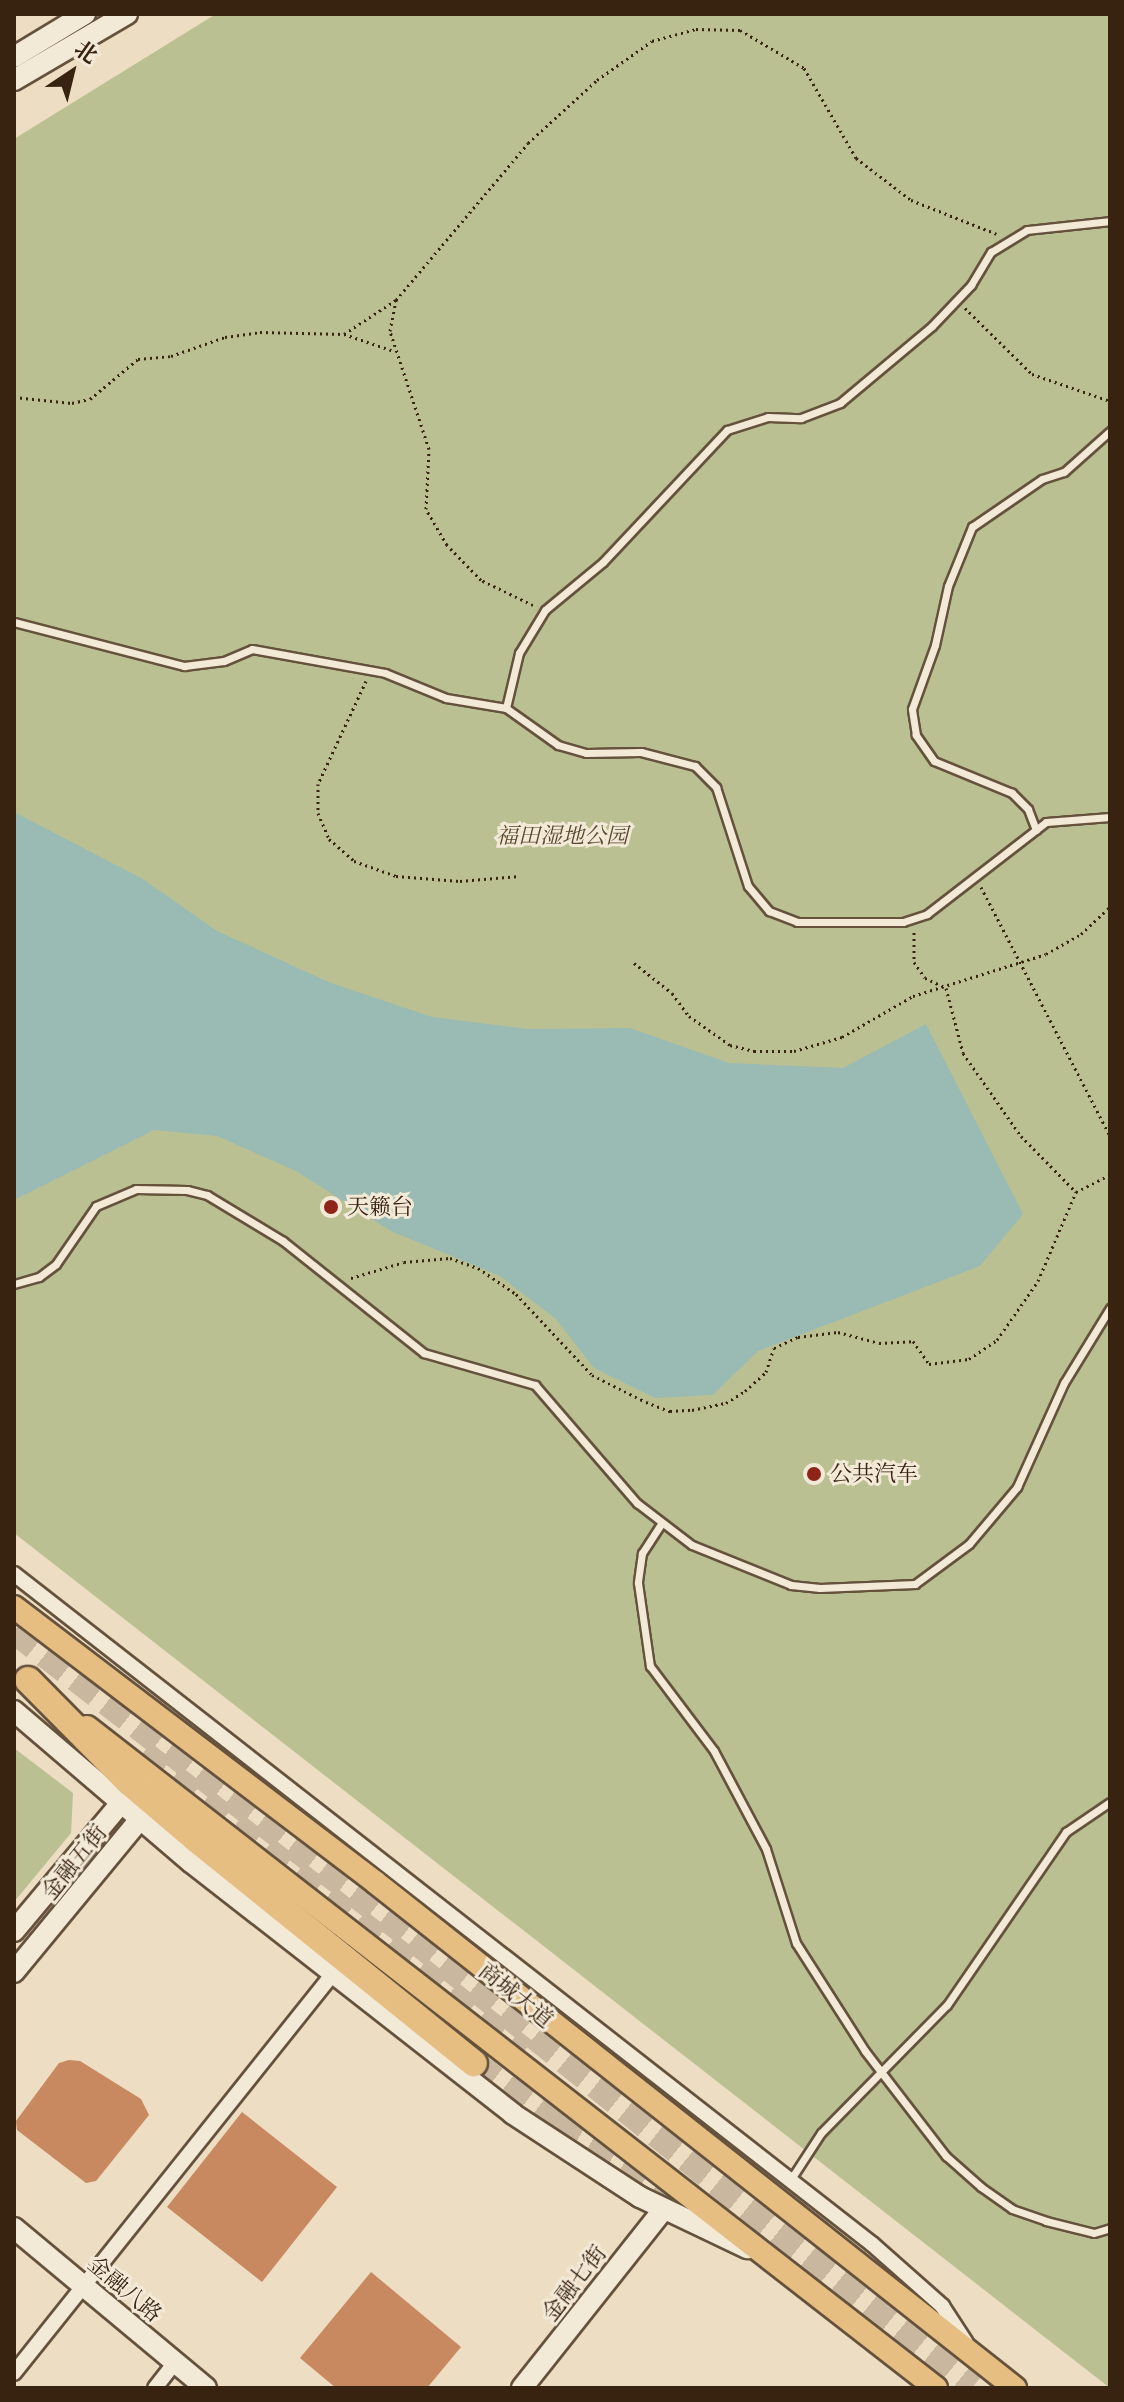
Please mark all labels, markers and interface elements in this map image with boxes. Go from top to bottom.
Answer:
north arrow [32,32,112,112]
text: 北 [69,35,103,69]
park label: 福田湿地公园 [496,823,628,849]
place label: 天籁台 [347,1194,413,1220]
marker: 天籁台 [322,1198,340,1216]
place label: 公共汽车 [830,1461,918,1487]
marker: 公共汽车 [805,1465,823,1483]
street label: 金融五街 [36,1819,112,1905]
street label: 商城大道 [473,1957,559,2033]
street label: 金融七街 [537,2240,611,2326]
street label: 金融八路 [83,2251,167,2327]

